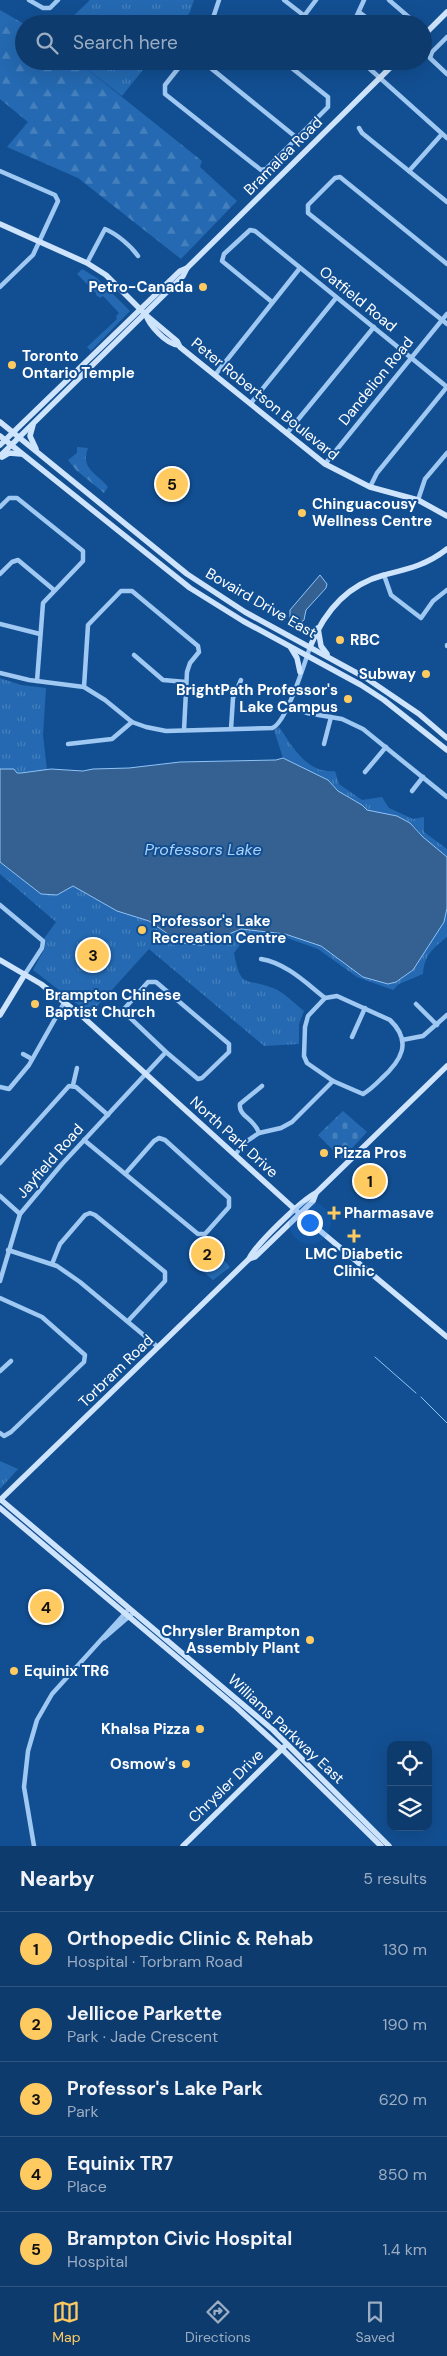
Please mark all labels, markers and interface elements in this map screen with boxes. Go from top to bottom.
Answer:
search box [15,15,432,70]
icon: search [33,29,61,57]
text: Search here [73,30,178,55]
street label: Bramalea Road [239,112,327,200]
street label: Oatfield Road [315,262,401,336]
place label: Petro-Canada [88,277,193,297]
marker: Petro-Canada [197,281,209,293]
street label: Peter Robertson Boulevard [187,333,343,465]
street label: Dandelion Road [334,333,418,429]
place label: Toronto Ontario Temple [22,346,135,383]
marker: Toronto Ontario Temple [6,359,18,371]
pin: 5 [156,465,188,503]
place label: Chinguacousy Wellness Centre [312,494,432,531]
marker: Chinguacousy Wellness Centre [296,507,308,519]
street label: Bovaird Drive East [202,563,320,643]
place label: RBC [350,630,380,650]
marker: RBC [334,634,346,646]
place label: Subway [359,664,416,684]
marker: Subway [420,668,432,680]
place label: BrightPath Professor's Lake Campus [176,680,338,717]
marker: BrightPath Professor's Lake Campus [342,693,354,705]
water label: Professors Lake [144,839,262,860]
place label: Professor's Lake Recreation Centre [152,911,286,948]
marker: Professor's Lake Recreation Centre [136,924,148,936]
pin: 3 [77,936,109,974]
place label: Brampton Chinese Baptist Church [45,985,181,1022]
marker: Brampton Chinese Baptist Church [29,998,41,1010]
street label: North Park Drive [186,1092,282,1182]
street label: Jayfield Road [12,1120,88,1202]
place label: Pizza Pros [334,1143,407,1163]
marker: Pizza Pros [318,1147,330,1159]
pin: 1 [354,1162,386,1200]
place label: Pharmasave [344,1203,434,1223]
marker: Pharmasave [328,1207,340,1219]
your location [297,1210,323,1236]
marker: LMC Diabetic Clinic [347,1229,361,1243]
pin: 2 [191,1235,223,1273]
place label: LMC Diabetic Clinic [305,1244,403,1281]
street label: Torbram Road [74,1330,158,1412]
pin: 4 [30,1588,62,1626]
place label: Chrysler Brampton Assembly Plant [161,1621,300,1658]
marker: Chrysler Brampton Assembly Plant [304,1634,316,1646]
place label: Equinix TR6 [24,1661,109,1681]
marker: Equinix TR6 [8,1665,20,1677]
street label: Williams Parkway East [224,1670,349,1788]
place label: Khalsa Pizza [101,1719,190,1739]
marker: Khalsa Pizza [194,1723,206,1735]
map controls [387,1741,432,1831]
button: locate [387,1741,432,1786]
street label: Chrysler Drive [184,1745,268,1827]
place label: Osmow's [110,1754,176,1774]
marker: Osmow's [180,1758,192,1770]
button: layers [387,1786,432,1831]
text: Nearby [20,1865,94,1893]
text: 5 results [363,1868,427,1889]
text: Orthopedic Clinic & Rehab [67,1926,313,1951]
text: 1 [33,1939,39,1960]
text: 130 m [383,1939,427,1960]
text: Hospital · Torbram Road [67,1951,243,1972]
text: Jellicoe Parkette [67,2001,222,2026]
text: 2 [31,2014,41,2035]
text: 190 m [383,2014,427,2035]
text: Park · Jade Crescent [67,2026,218,2047]
text: Professor's Lake Park [67,2076,263,2101]
text: 3 [31,2089,41,2110]
text: 620 m [379,2089,427,2110]
text: Park [67,2101,99,2122]
text: Equinix TR7 [67,2151,173,2176]
text: 4 [31,2164,41,2185]
text: 850 m [378,2164,427,2185]
text: Place [67,2176,107,2197]
text: Brampton Civic Hospital [67,2226,292,2251]
text: 5 [31,2239,41,2260]
text: 1.4 km [383,2239,427,2260]
text: Hospital [67,2251,128,2272]
tab: Map [52,2298,80,2346]
tab: Directions [185,2298,251,2346]
tab: Saved [355,2298,395,2346]

